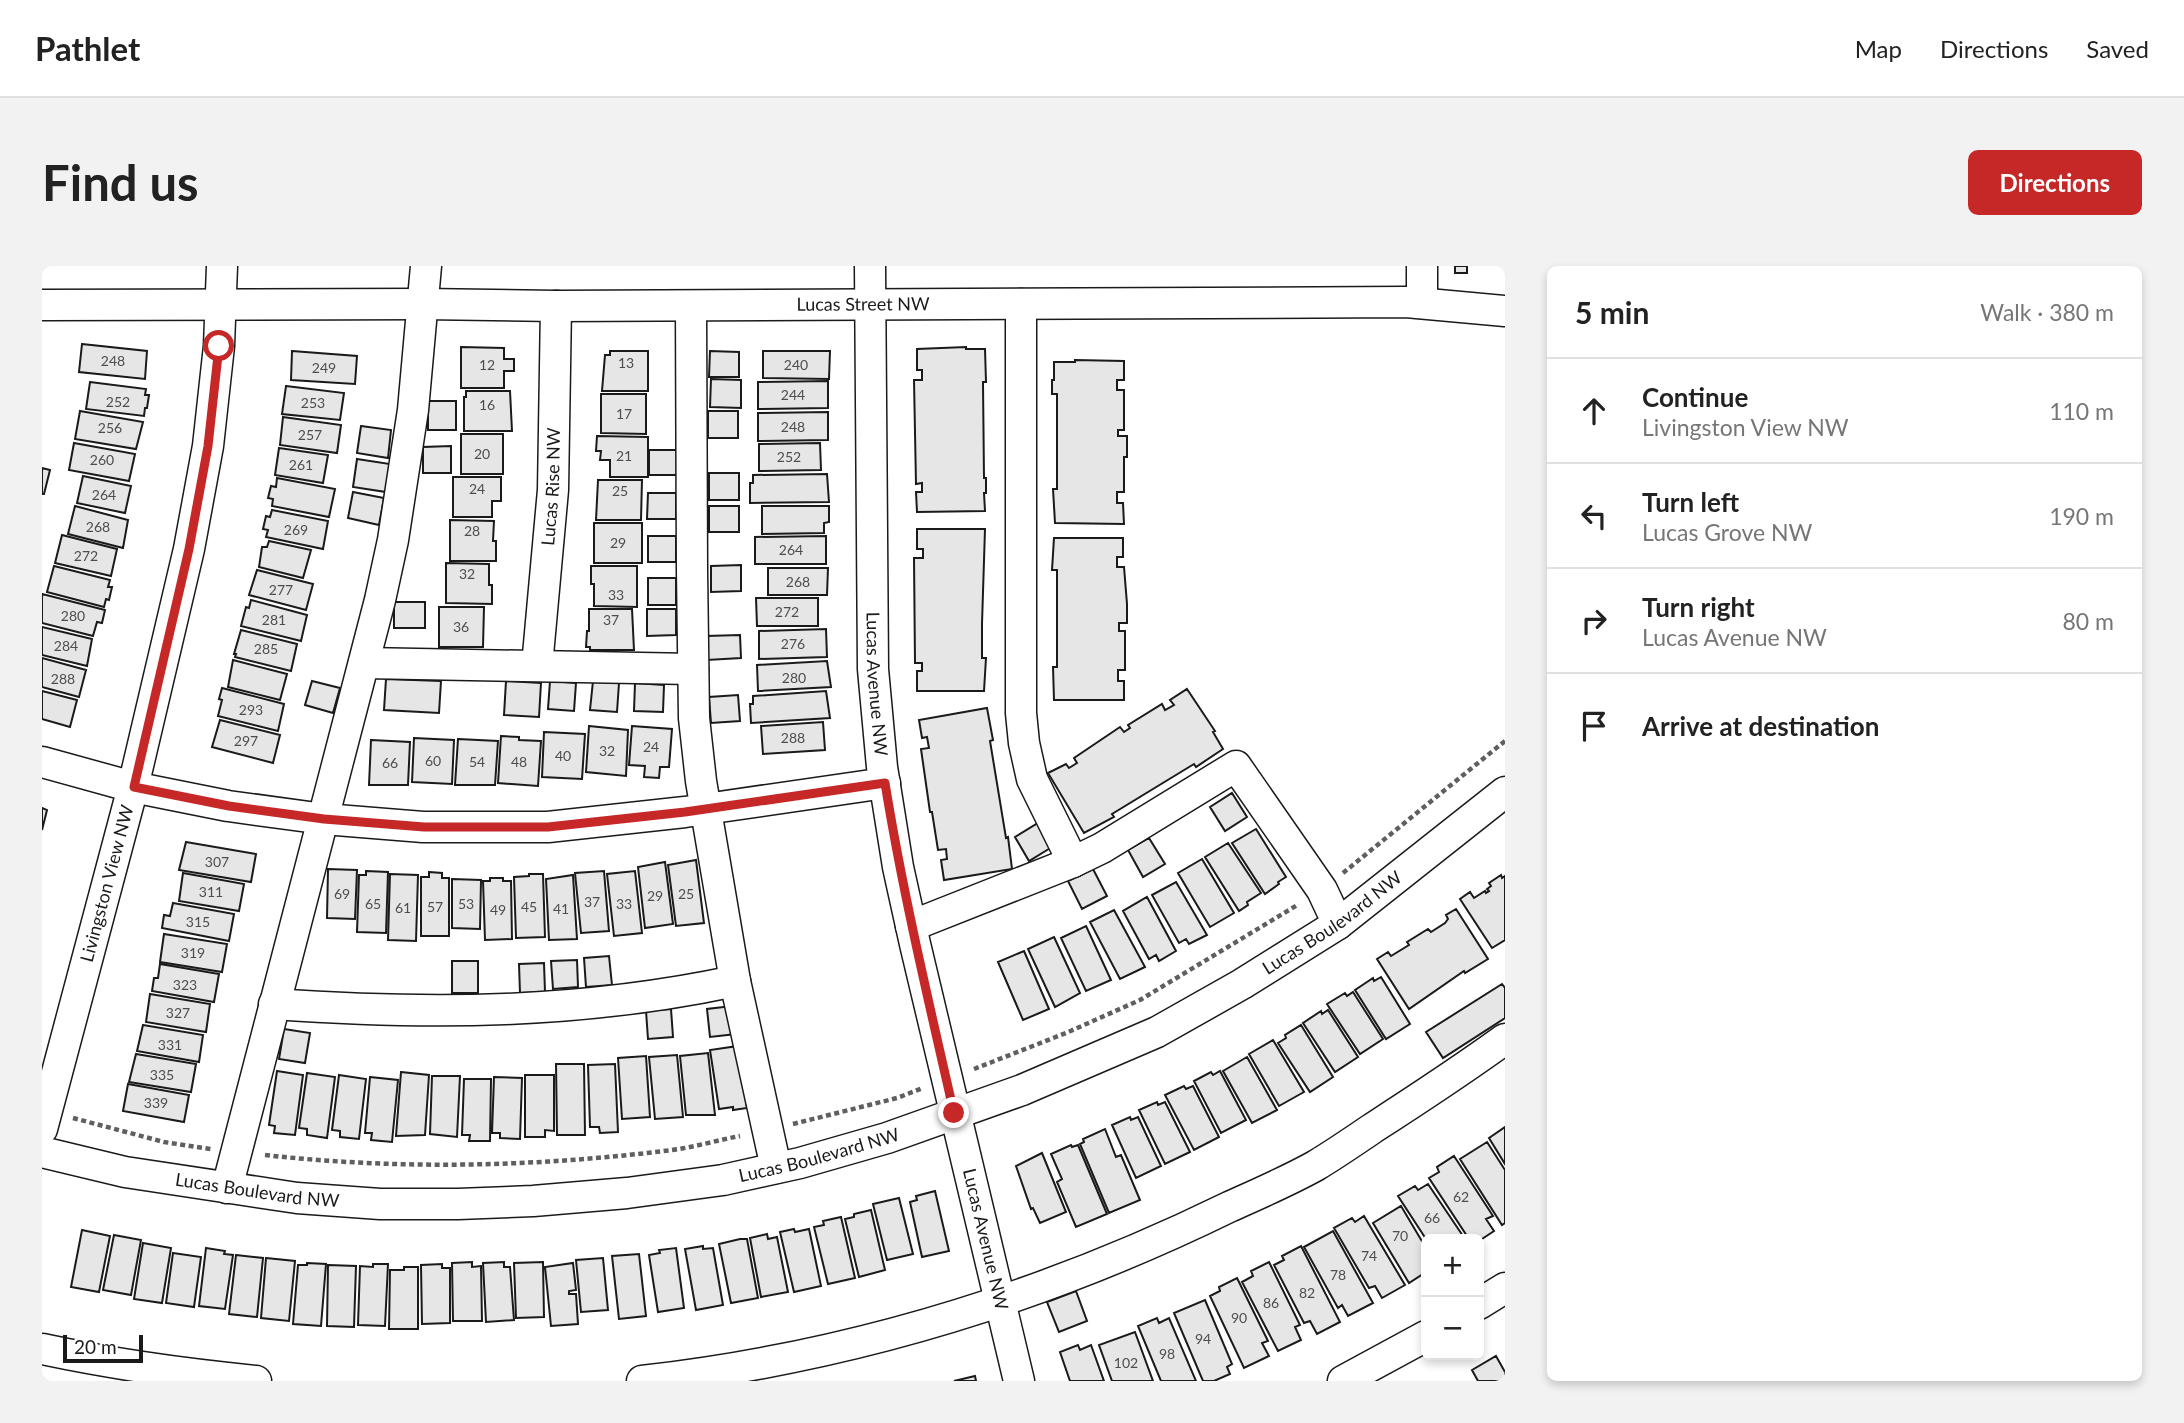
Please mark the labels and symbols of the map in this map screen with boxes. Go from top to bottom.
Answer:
street label: Lucas Street NW [796,292,930,315]
route start [203,330,234,361]
house number: 248 [101,352,125,369]
house number: 13 [618,354,634,371]
house number: 12 [479,356,495,373]
house number: 240 [784,356,808,373]
house number: 249 [312,359,336,376]
house number: 244 [781,386,805,403]
house number: 252 [106,393,130,410]
house number: 253 [301,394,325,411]
house number: 16 [479,396,495,413]
house number: 17 [616,405,632,422]
house number: 248 [781,418,805,435]
house number: 256 [98,419,122,436]
house number: 257 [298,426,322,443]
street label: Lucas Rise NW [536,427,564,547]
house number: 20 [474,445,490,462]
house number: 21 [616,447,632,464]
house number: 252 [777,448,801,465]
house number: 260 [90,451,114,468]
house number: 261 [289,456,313,473]
house number: 24 [469,480,485,497]
house number: 25 [612,482,628,499]
house number: 264 [92,486,116,503]
house number: 268 [86,518,110,535]
house number: 269 [284,521,308,538]
house number: 28 [464,522,480,539]
house number: 29 [610,534,626,551]
house number: 264 [779,541,803,558]
house number: 272 [74,547,98,564]
house number: 32 [459,565,475,582]
house number: 268 [786,573,810,590]
house number: 277 [269,581,293,598]
house number: 33 [608,586,624,603]
house number: 272 [775,603,799,620]
house number: 280 [61,607,85,624]
house number: 281 [262,611,286,628]
house number: 37 [603,611,619,628]
street label: Lucas Avenue NW [863,612,893,757]
house number: 36 [453,618,469,635]
house number: 276 [781,635,805,652]
house number: 284 [54,637,78,654]
house number: 285 [254,640,278,657]
house number: 280 [782,669,806,686]
house number: 288 [51,670,75,687]
house number: 293 [239,701,263,718]
house number: 288 [781,729,805,746]
house number: 297 [234,732,258,749]
house number: 24 [643,738,659,755]
house number: 32 [599,742,615,759]
house number: 40 [555,747,571,764]
house number: 60 [425,752,441,769]
house number: 54 [469,753,485,770]
house number: 48 [511,753,527,770]
house number: 66 [382,754,398,771]
street label: Livingston View NW [75,802,138,964]
house number: 307 [205,853,229,870]
street label: Lucas Boulevard NW [1258,866,1406,979]
house number: 311 [199,883,223,900]
house number: 69 [334,885,350,902]
house number: 25 [678,885,694,902]
house number: 29 [647,887,663,904]
house number: 37 [584,893,600,910]
house number: 65 [365,895,381,912]
house number: 53 [458,895,474,912]
house number: 33 [616,895,632,912]
house number: 57 [427,898,443,915]
house number: 45 [521,898,537,915]
house number: 61 [395,899,411,916]
house number: 41 [553,900,569,917]
house number: 49 [490,901,506,918]
house number: 315 [186,913,210,930]
house number: 319 [181,944,205,961]
house number: 323 [173,976,197,993]
house number: 327 [166,1004,190,1021]
house number: 331 [158,1036,182,1053]
house number: 335 [150,1066,174,1083]
house number: 339 [144,1094,168,1111]
route end [938,1097,969,1128]
street label: Lucas Boulevard NW [736,1122,902,1186]
street label: Lucas Avenue NW [959,1166,1014,1312]
street label: Lucas Boulevard NW [174,1168,341,1211]
house number: 62 [1453,1188,1469,1205]
house number: 66 [1424,1209,1440,1226]
house number: 70 [1392,1227,1408,1244]
house number: 74 [1361,1247,1377,1264]
house number: 78 [1330,1266,1346,1283]
house number: 82 [1299,1284,1315,1301]
house number: 86 [1263,1294,1279,1311]
house number: 90 [1231,1309,1247,1326]
house number: 94 [1195,1330,1211,1347]
scale bar [63,1332,144,1364]
house number: 98 [1159,1345,1175,1362]
house number: 102 [1114,1354,1138,1371]

